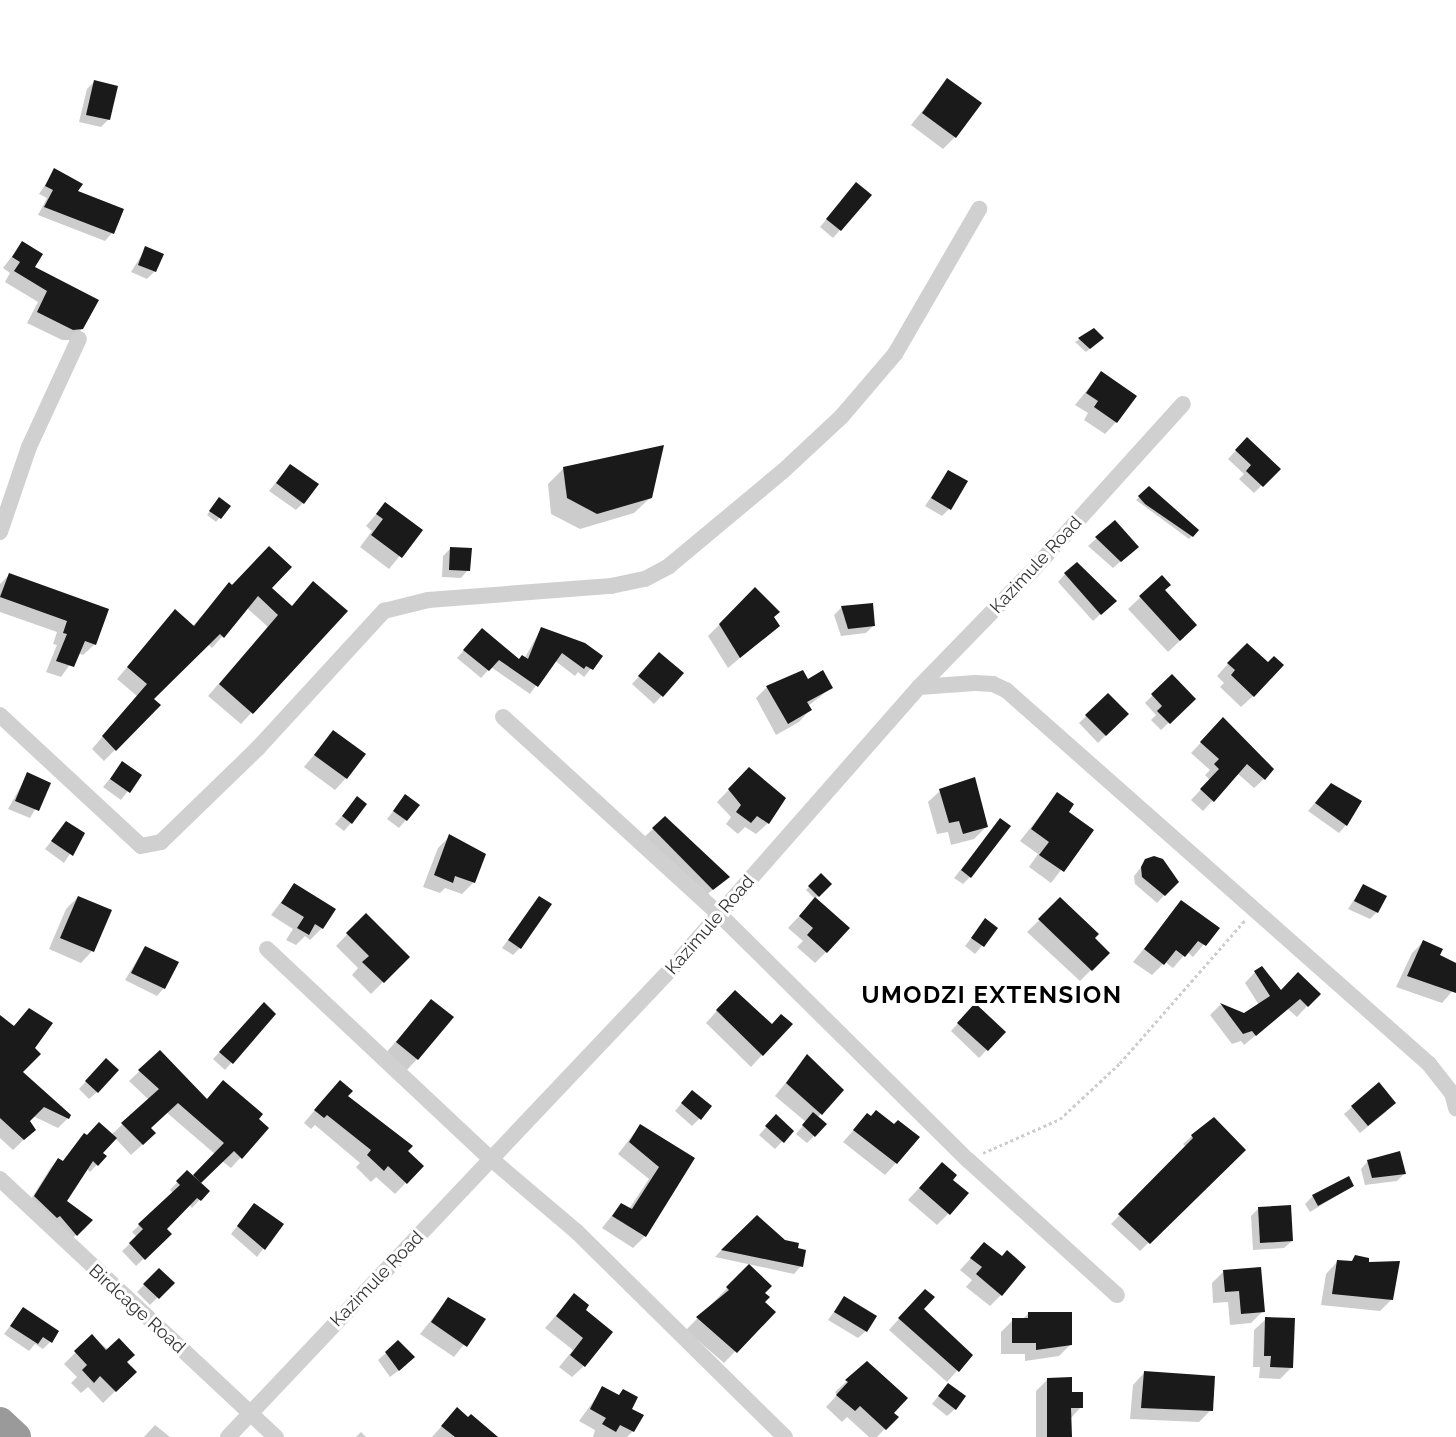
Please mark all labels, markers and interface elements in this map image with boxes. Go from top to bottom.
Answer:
street label: Kazimule Road [986,512,1086,618]
street label: Kazimule Road [661,871,759,979]
district label: UMODZI EXTENSION [861,981,1123,1009]
street label: Kazimule Road [326,1227,428,1331]
street label: Birdcage Road [84,1260,190,1358]

